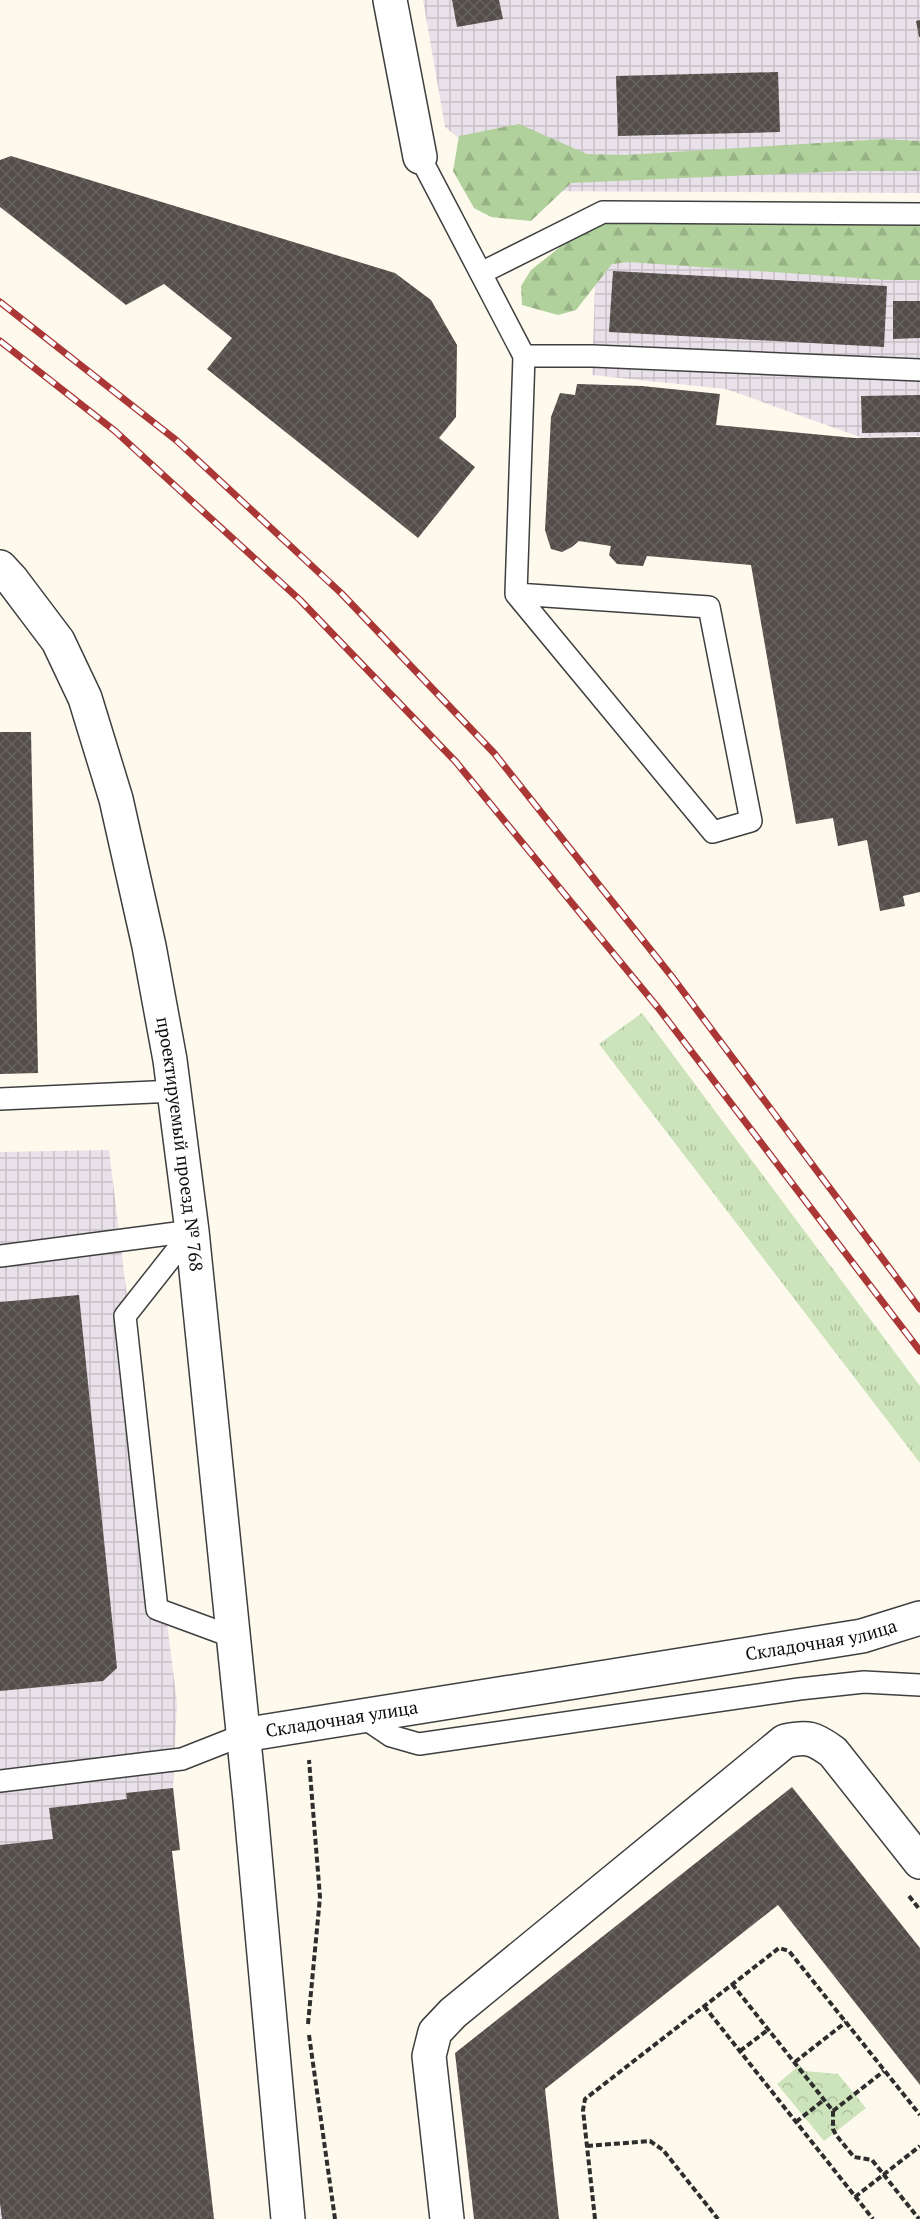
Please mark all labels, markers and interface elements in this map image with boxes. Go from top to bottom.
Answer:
street label: проектируемый проезд № 768 [151,1015,209,1272]
street label: Складочная улица [744,1613,900,1665]
street label: Складочная улица [264,1694,419,1742]

